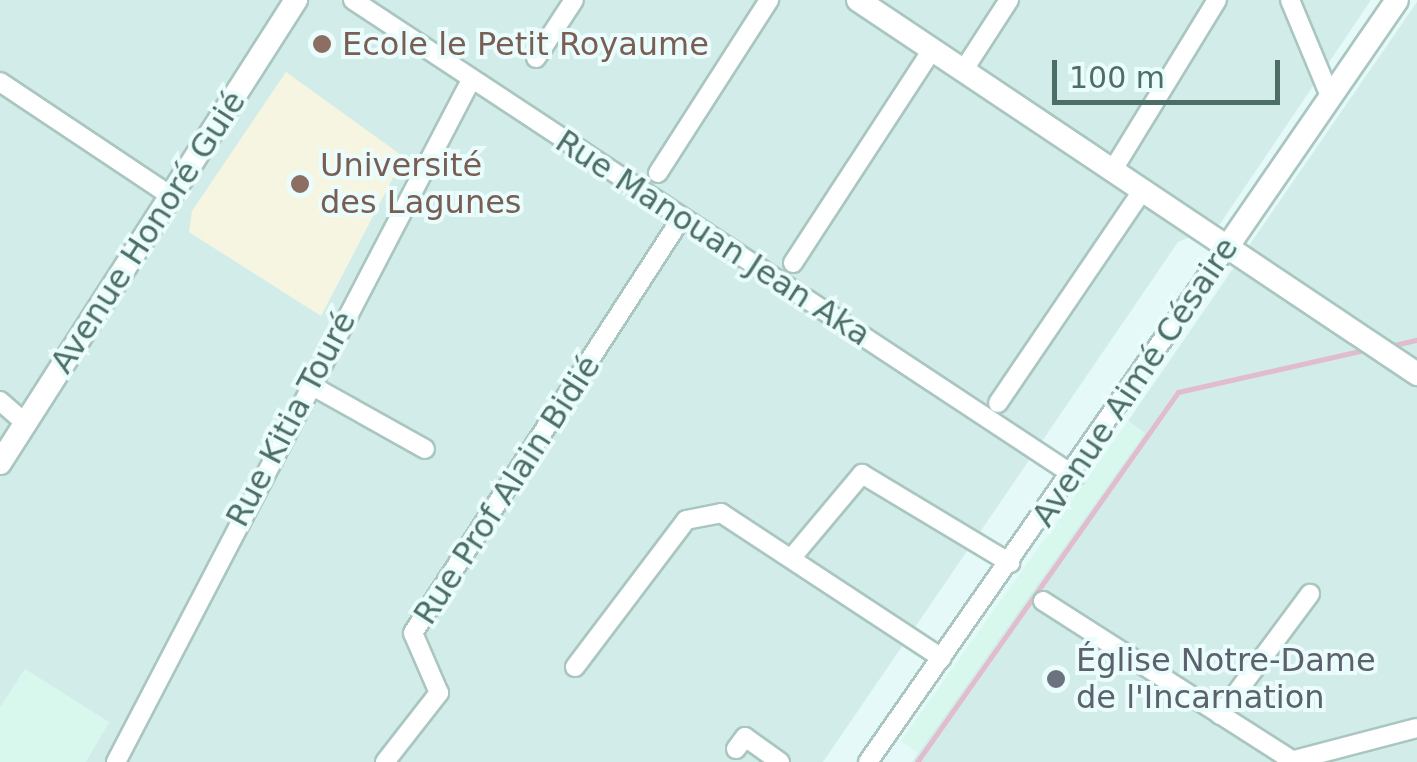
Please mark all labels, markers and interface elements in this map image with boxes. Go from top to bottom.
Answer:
place label: Ecole le Petit Royaume [342,25,709,63]
marker: Ecole le Petit Royaume [311,33,333,55]
scale bar [1057,40,1284,102]
text: 100 m [1069,60,1165,95]
street label: Avenue Honoré Guié [42,84,254,380]
street label: Rue Manouan Jean Aka [549,122,877,354]
place label: Université des Lagunes [320,147,522,222]
marker: Université des Lagunes [289,173,311,195]
street label: Avenue Aimé Césaire [1024,230,1246,534]
street label: Rue Kitia Touré [218,305,364,533]
street label: Rue Prof Alain Bidié [406,348,608,632]
place label: Église Notre-Dame de l'Incarnation [1076,642,1376,717]
marker: Église Notre-Dame de l'Incarnation [1045,668,1067,690]

